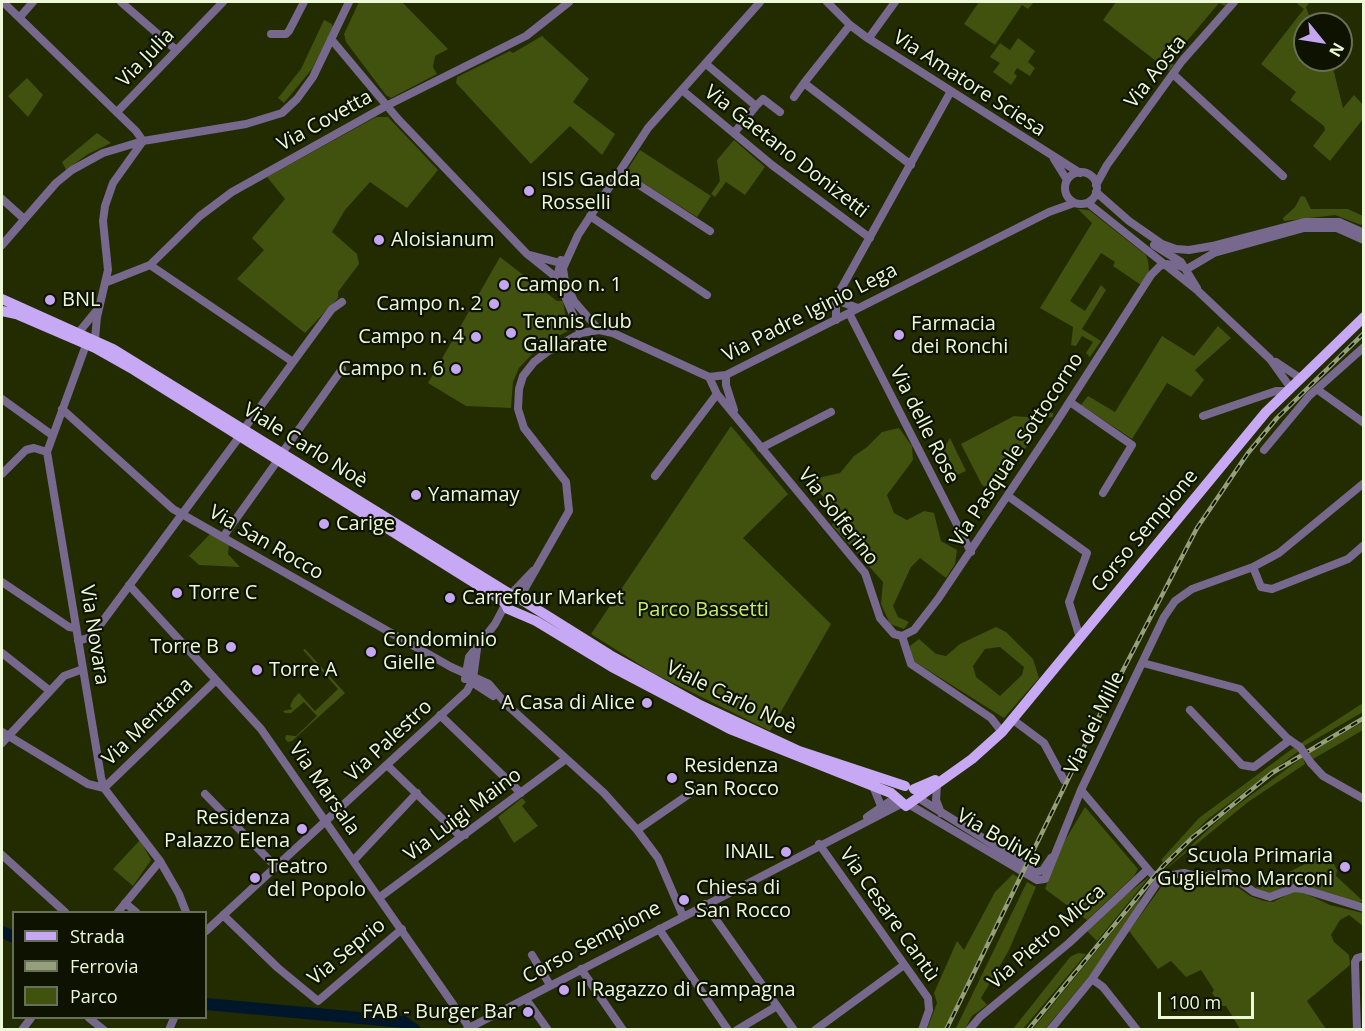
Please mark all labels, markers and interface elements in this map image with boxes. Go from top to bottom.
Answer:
north arrow [1293,12,1353,72]
street label: Via Julia [112,24,180,92]
street label: Via Amatore Sciesa [888,26,1050,142]
street label: Via Aosta [1120,31,1192,113]
text: N [1324,39,1350,61]
street label: Via Gaetano Donizetti [699,80,873,224]
street label: Via Covetta [273,85,377,157]
place label: ISIS Gadda Rosselli [541,168,641,215]
marker: ISIS Gadda Rosselli [522,184,536,198]
place label: Aloisianum [391,228,495,252]
marker: Aloisianum [372,233,386,247]
street label: Via Padre Iginio Lega [719,259,901,367]
place label: Campo n. 1 [516,273,622,297]
marker: Campo n. 1 [497,278,511,292]
place label: BNL [62,288,100,312]
place label: Campo n. 2 [376,292,482,316]
marker: BNL [43,293,57,307]
marker: Campo n. 2 [487,297,501,311]
place label: Tennis Club Gallarate [523,310,632,357]
place label: Farmacia dei Ronchi [911,312,1008,359]
place label: Campo n. 4 [358,325,464,349]
marker: Tennis Club Gallarate [504,326,518,340]
marker: Farmacia dei Ronchi [892,328,906,342]
marker: Campo n. 4 [469,330,483,344]
street label: Via Pasquale Sottocorno [945,349,1089,551]
place label: Campo n. 6 [338,357,444,381]
marker: Campo n. 6 [449,362,463,376]
street label: Via delle Rose [884,362,964,488]
street label: Viale Carlo Noè [238,398,372,494]
street label: Via Solferino [793,464,883,570]
street label: Corso Sempione [1087,465,1203,597]
place label: Yamamay [428,483,520,507]
marker: Yamamay [409,488,423,502]
street label: Via San Rocco [204,501,328,585]
place label: Carige [336,512,395,536]
marker: Carige [317,517,331,531]
place label: Torre C [189,581,257,605]
street label: Via Novara [74,583,114,687]
marker: Torre C [170,586,184,600]
place label: Carrefour Market [462,586,624,610]
marker: Carrefour Market [443,591,457,605]
park label: Parco Bassetti [637,598,769,622]
place label: Condominio Gielle [383,628,497,675]
place label: Torre B [150,635,219,659]
marker: Torre B [224,640,238,654]
marker: Condominio Gielle [364,645,378,659]
street label: Viale Carlo Noè [662,656,800,740]
place label: Torre A [269,658,337,682]
marker: Torre A [250,663,264,677]
street label: Via dei Mille [1060,668,1130,778]
street label: Via Mentana [98,673,198,771]
place label: A Casa di Alice [502,691,635,715]
street label: Via Palestro [341,695,437,787]
marker: A Casa di Alice [640,696,654,710]
street label: Via Marsala [283,738,365,840]
place label: Residenza San Rocco [684,754,779,801]
street label: Via Luigi Maino [400,763,526,867]
marker: Residenza San Rocco [665,771,679,785]
street label: Via Bolivia [952,804,1046,872]
place label: Residenza Palazzo Elena [164,806,290,853]
marker: Residenza Palazzo Elena [295,822,309,836]
place label: INAIL [725,840,774,864]
street label: Via Cesare Cantù [834,844,944,986]
place label: Scuola Primaria Guglielmo Marconi [1157,844,1333,891]
marker: INAIL [779,845,793,859]
place label: Teatro del Popolo [267,855,366,902]
marker: Scuola Primaria Guglielmo Marconi [1338,860,1352,874]
marker: Teatro del Popolo [248,871,262,885]
place label: Chiesa di San Rocco [696,876,791,923]
street label: Via Pietro Micca [983,880,1111,994]
marker: Chiesa di San Rocco [677,893,691,907]
street label: Corso Sempione [519,896,665,990]
legend [12,911,207,1019]
street label: Via Seprio [303,913,391,991]
text: Strada [70,924,125,948]
text: Ferrovia [70,954,138,978]
place label: Il Ragazzo di Campagna [576,978,796,1002]
scale bar [1161,980,1257,1018]
marker: Il Ragazzo di Campagna [557,983,571,997]
text: Parco [70,984,118,1008]
text: 100 m [1169,990,1221,1014]
place label: FAB - Burger Bar [362,1000,516,1024]
marker: FAB - Burger Bar [521,1005,535,1019]

